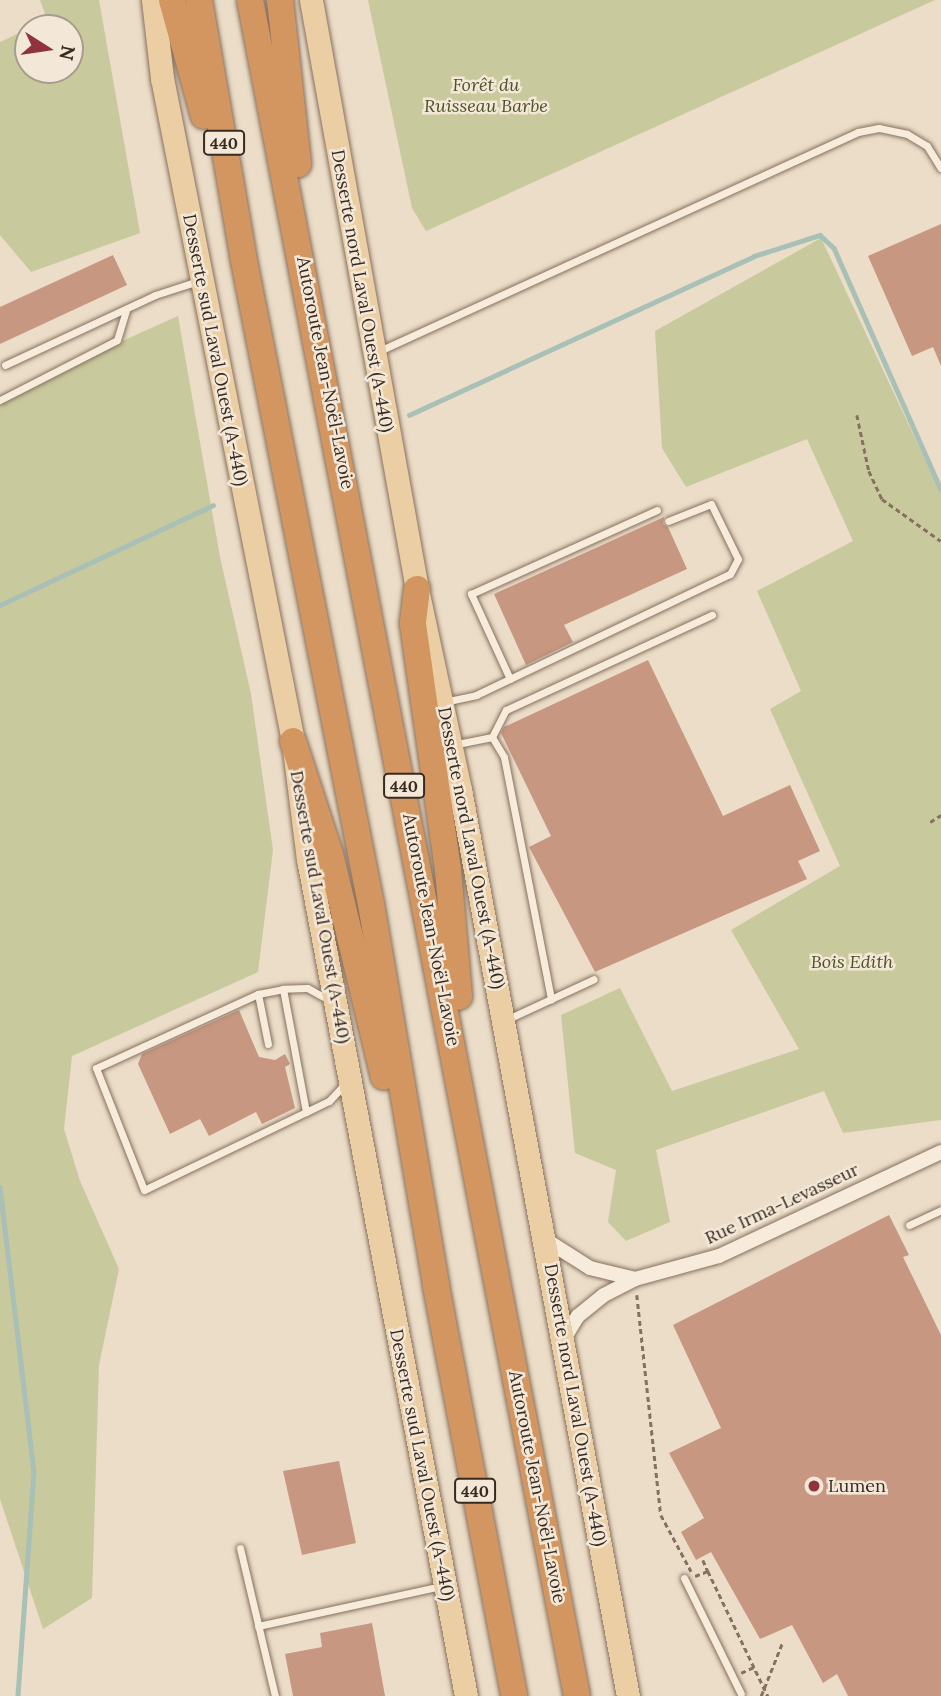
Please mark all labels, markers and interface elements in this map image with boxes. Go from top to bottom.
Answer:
north arrow [14,14,84,84]
text: N [54,43,81,63]
park label: Forêt du Ruisseau Barbe [424,75,548,118]
road number: 440 [203,130,245,155]
street label: Desserte nord Laval Ouest (A-440) [326,148,398,434]
street label: Desserte sud Laval Ouest (A-440) [178,212,252,488]
street label: Autoroute Jean-Noël-Lavoie [292,255,358,491]
street label: Desserte nord Laval Ouest (A-440) [433,705,509,991]
street label: Desserte sud Laval Ouest (A-440) [285,769,355,1045]
road number: 440 [383,774,425,799]
street label: Autoroute Jean-Noël-Lavoie [398,812,464,1048]
park label: Bois Edith [811,951,893,973]
street label: Rue Irma-Levasseur [702,1159,862,1249]
street label: Desserte nord Laval Ouest (A-440) [539,1262,611,1548]
street label: Desserte sud Laval Ouest (A-440) [385,1327,459,1603]
street label: Autoroute Jean-Noël-Lavoie [504,1369,570,1605]
place label: Lumen [828,1475,886,1497]
road number: 440 [454,1478,496,1504]
marker: Lumen [806,1478,822,1494]

